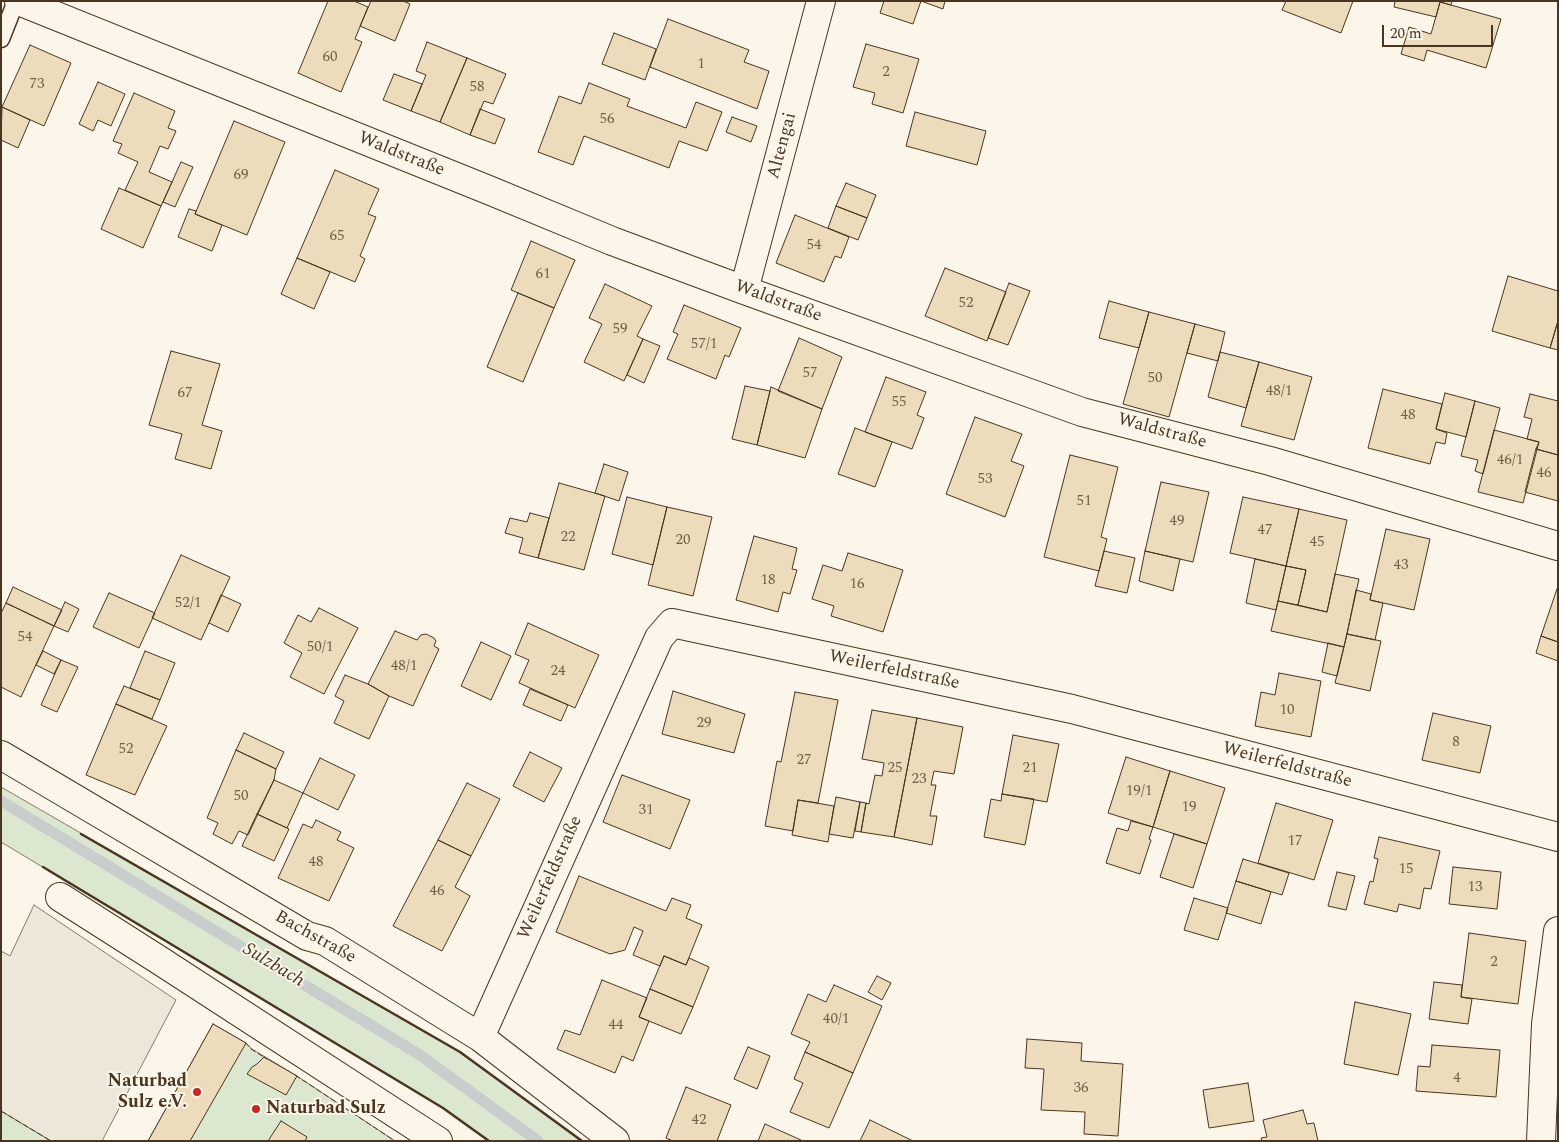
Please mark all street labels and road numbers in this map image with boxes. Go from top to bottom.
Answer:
street label: Altengai [764,110,802,182]
street label: Waldstraße [355,128,447,182]
street label: Waldstraße [731,276,825,328]
street label: Waldstraße [1115,410,1209,454]
street label: Weilerfeldstraße [827,647,961,695]
street label: Weilerfeldstraße [1220,738,1354,794]
street label: Weilerfeldstraße [514,813,588,943]
street label: Bachstraße [271,907,359,969]

